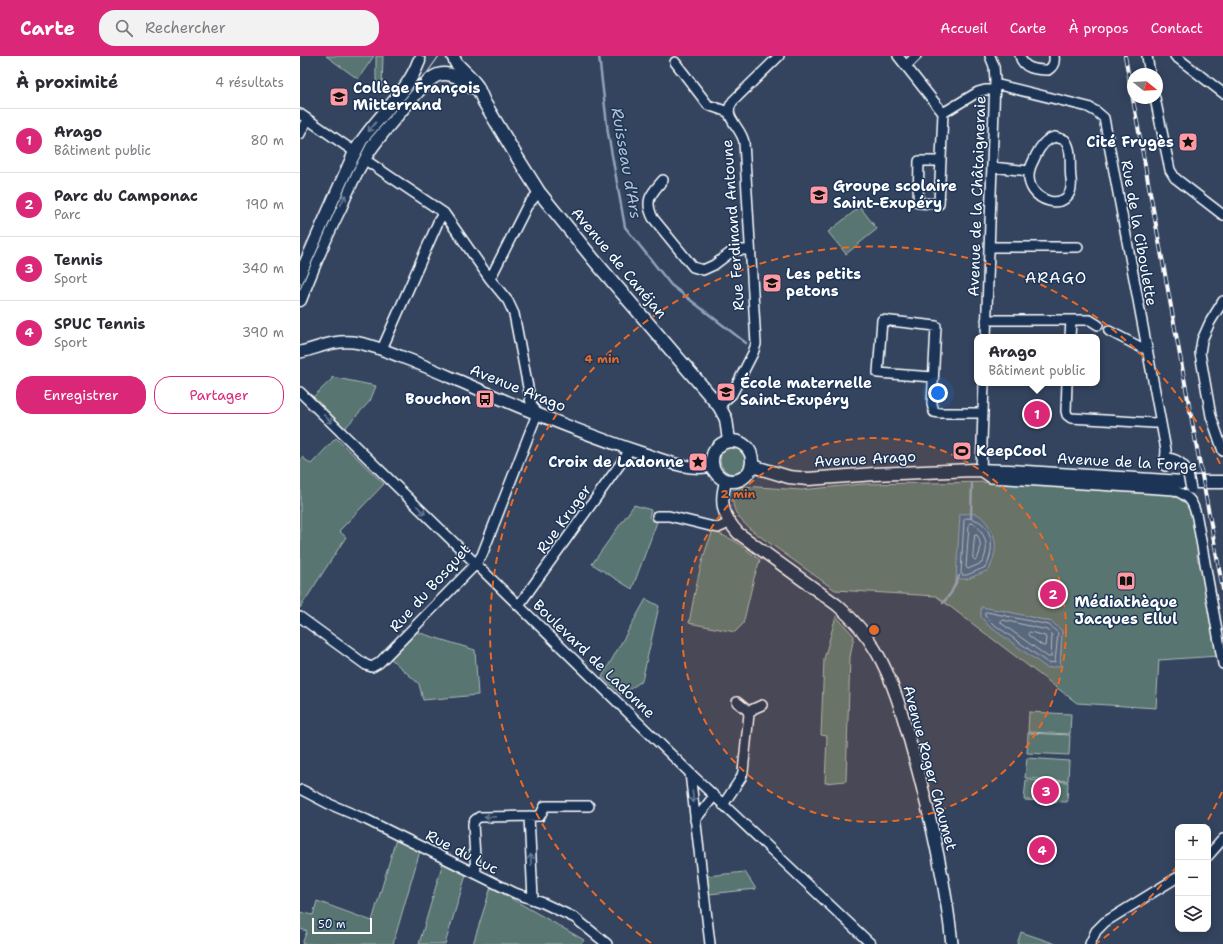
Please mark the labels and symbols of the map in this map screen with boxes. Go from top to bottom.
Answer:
north arrow [1127,68,1163,104]
place label: Collège François Mitterrand [353,78,481,115]
school or university icon: Collège François Mitterrand [328,86,350,108]
street label: Avenue de la Châtaigneraie [963,95,991,297]
water label: Ruisseau d'Ars [606,106,647,220]
one-way arrow [367,121,376,132]
place icon: Cité Frugès [1177,131,1199,153]
place label: Cité Frugès [1086,132,1174,152]
street label: Rue Ferdinand Antoune [717,139,749,311]
street label: Rue de la Ciboulette [1116,159,1162,307]
place label: Groupe scolaire Saint-Exupéry [833,176,957,213]
school or university icon: Groupe scolaire Saint-Exupéry [808,184,830,206]
one-way arrow [340,195,347,207]
street label: Avenue de Canéjan [567,203,671,323]
place label: Les petits petons [786,264,861,301]
district label: ARAGO [1025,267,1087,288]
school or university icon: Les petits petons [761,272,783,294]
text: 4 min [585,351,620,367]
street label: Avenue Arago [467,360,569,416]
place label: École maternelle Saint-Exupéry [740,372,872,410]
school or university icon: École maternelle Saint-Exupéry [715,381,737,403]
your location [928,383,948,403]
bus stop icon: Bouchon [474,388,496,410]
place label: Bouchon [405,389,471,409]
pin: 1 [1024,399,1050,429]
one-way arrow [323,415,333,424]
sports icon: KeepCool [951,440,973,462]
place label: KeepCool [976,441,1047,461]
street label: Avenue Arago [813,446,917,472]
street label: Avenue de la Forge [1056,448,1198,476]
place icon: Croix de Ladonne [687,451,709,473]
place label: Croix de Ladonne [548,452,684,472]
street label: Rue Kruger [532,480,596,558]
text: 2 min [721,486,756,502]
one-way arrow [416,505,426,515]
street label: Rue du Bosquet [385,540,475,636]
library icon: Médiathèque Jacques Ellul [1115,570,1137,592]
pin: 2 [1040,579,1066,609]
place label: Médiathèque Jacques Ellul [1074,592,1178,629]
street label: Boulevard de Ladonne [529,595,659,723]
centre of rings [867,623,881,637]
street label: Avenue Roger Chaumet [898,683,962,853]
pin: 3 [1033,776,1059,806]
one-way arrow [689,790,696,803]
one-way arrow [484,813,497,821]
street label: Rue du Luc [422,825,502,879]
pin: 4 [1029,835,1055,865]
one-way arrow [528,854,535,867]
scale bar [312,916,372,935]

